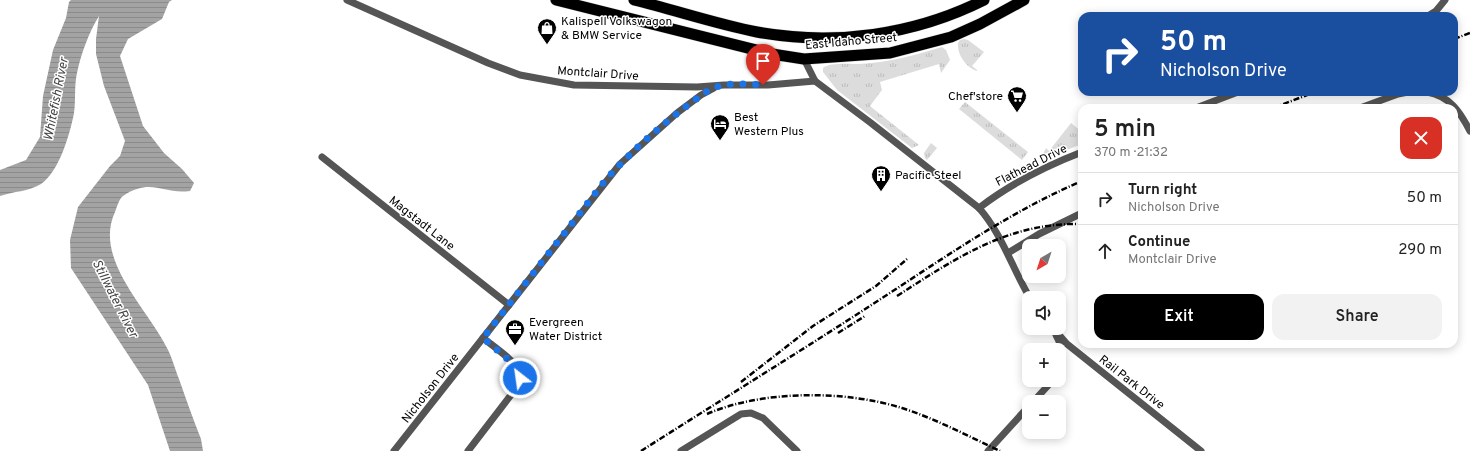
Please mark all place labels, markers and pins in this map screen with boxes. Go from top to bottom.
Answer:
place label: Kalispell Volkswagon & BMW Service [561,14,672,44]
shop icon: Kalispell Volkswagon & BMW Service [536,17,558,45]
pin [746,44,780,85]
supermarket icon: Chef'store [1006,85,1028,113]
place label: Chef'store [948,89,1003,105]
place label: Best Western Plus [734,110,804,140]
hotel icon: Best Western Plus [709,113,731,141]
building icon: Pacific Steel [870,164,892,192]
place label: Pacific Steel [895,168,961,184]
place label: Evergreen Water District [529,315,602,345]
office icon: Evergreen Water District [504,318,526,346]

